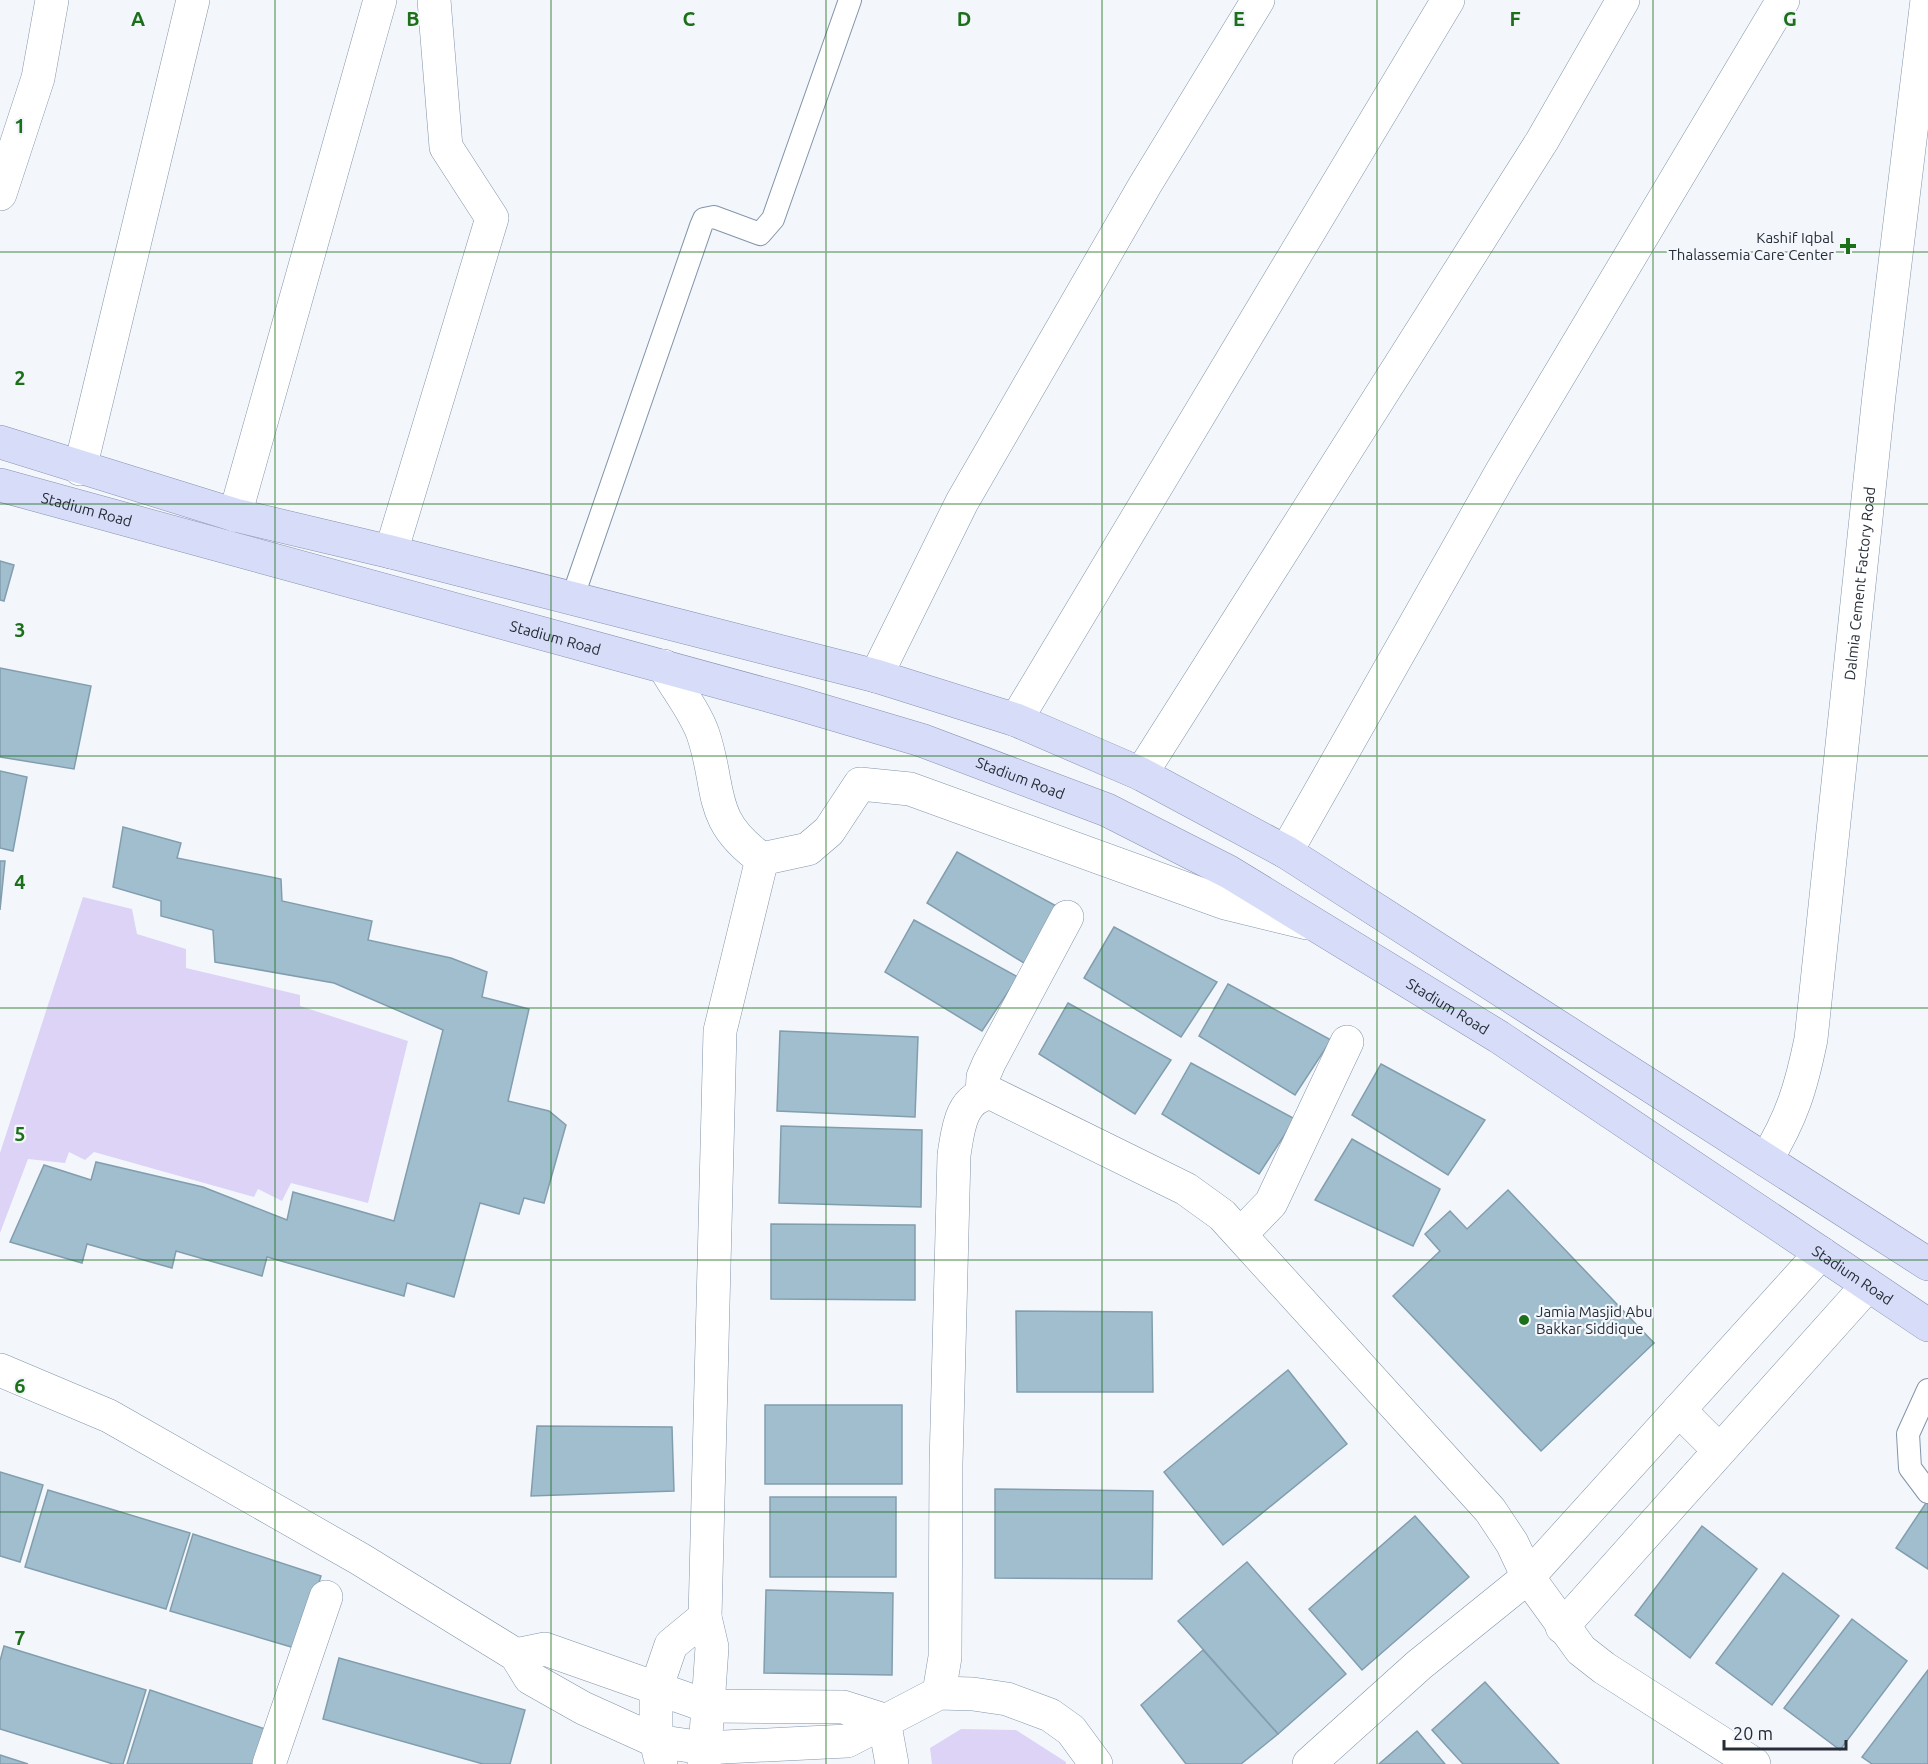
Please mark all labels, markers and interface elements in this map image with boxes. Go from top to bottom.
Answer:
text: A [131,7,145,30]
text: B [406,7,420,30]
text: C [683,7,696,30]
text: D [957,7,971,30]
text: E [1233,7,1245,30]
text: F [1509,7,1521,30]
text: G [1783,7,1797,30]
text: 1 [14,114,26,137]
place label: Kashif Iqbal Thalassemia Care Center [1669,229,1834,263]
marker: Kashif Iqbal Thalassemia Care Center [1839,237,1857,255]
text: 2 [14,366,26,389]
street label: Dalmia Cement Factory Road [1840,486,1878,681]
street label: Stadium Road [39,488,134,529]
street label: Stadium Road [508,617,603,658]
text: 3 [14,618,26,641]
street label: Stadium Road [974,753,1067,802]
text: 4 [14,870,26,893]
street label: Stadium Road [1404,974,1492,1038]
text: 5 [14,1122,26,1145]
street label: Stadium Road [1809,1242,1896,1308]
place label: Jamia Masjid Abu Bakkar Siddique [1536,1303,1653,1337]
marker: Jamia Masjid Abu Bakkar Siddique [1517,1313,1531,1327]
text: 6 [14,1374,26,1397]
text: 7 [14,1626,26,1649]
scale bar [1724,1713,1846,1751]
text: 20 m [1733,1723,1773,1743]

